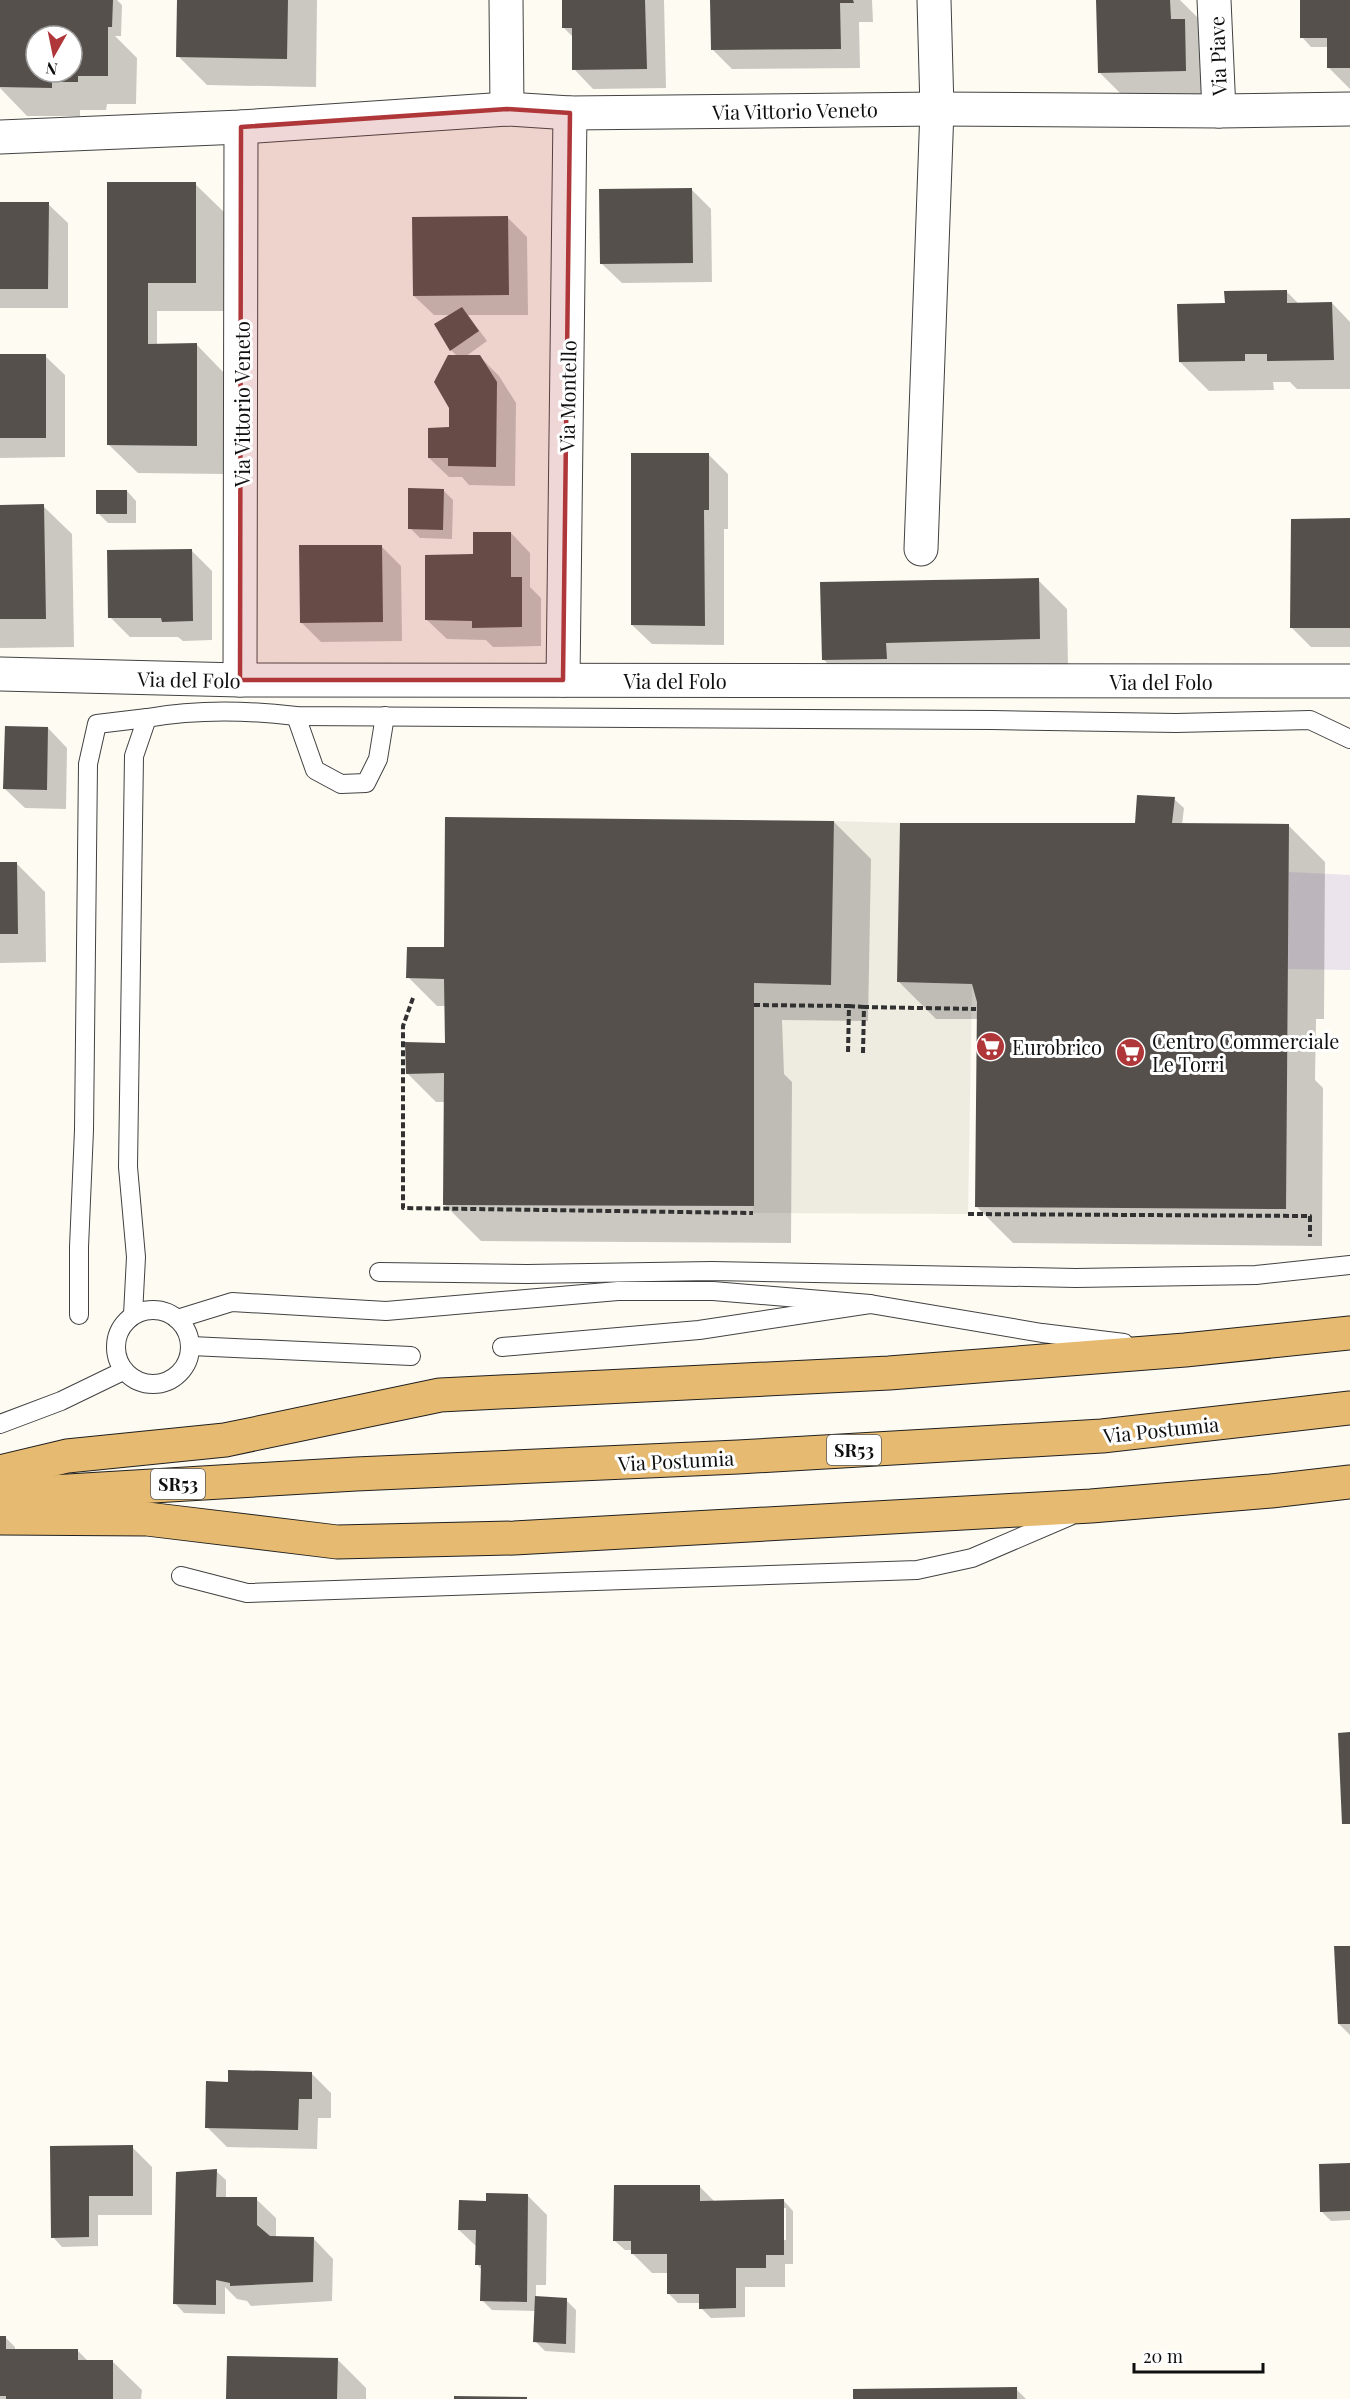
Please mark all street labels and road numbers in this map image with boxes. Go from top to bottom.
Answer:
street label: Via Piave [1202,16,1232,97]
street label: Via Vittorio Veneto [711,95,878,125]
street label: Via Vittorio Veneto [228,321,255,488]
street label: Via Montello [553,340,581,453]
street label: Via del Folo [136,665,241,693]
street label: Via del Folo [622,667,727,694]
street label: Via del Folo [1108,668,1213,695]
street label: Via Postumia [1101,1409,1220,1449]
road number: SR53 [827,1435,881,1465]
street label: Via Postumia [616,1443,735,1477]
road number: SR53 [151,1469,205,1499]

